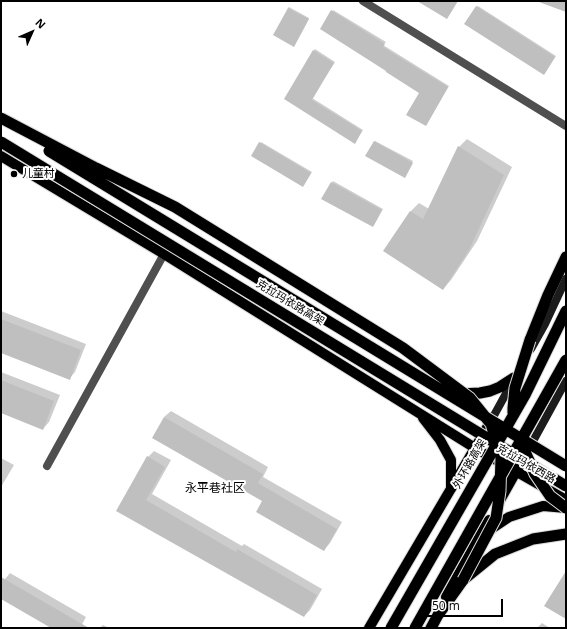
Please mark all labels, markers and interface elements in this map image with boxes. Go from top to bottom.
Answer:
north arrow [12,12,52,52]
text: N [32,15,49,32]
place label: 儿童村 [22,167,55,181]
marker: 儿童村 [9,169,19,179]
street label: 克拉玛依路高架 [254,278,326,328]
street label: 外环路高架 [451,437,489,491]
street label: 克拉玛依西路 [494,442,558,486]
district label: 永平巷社区 [185,482,245,496]
scale bar [427,591,505,617]
text: 50 m [432,597,460,614]

